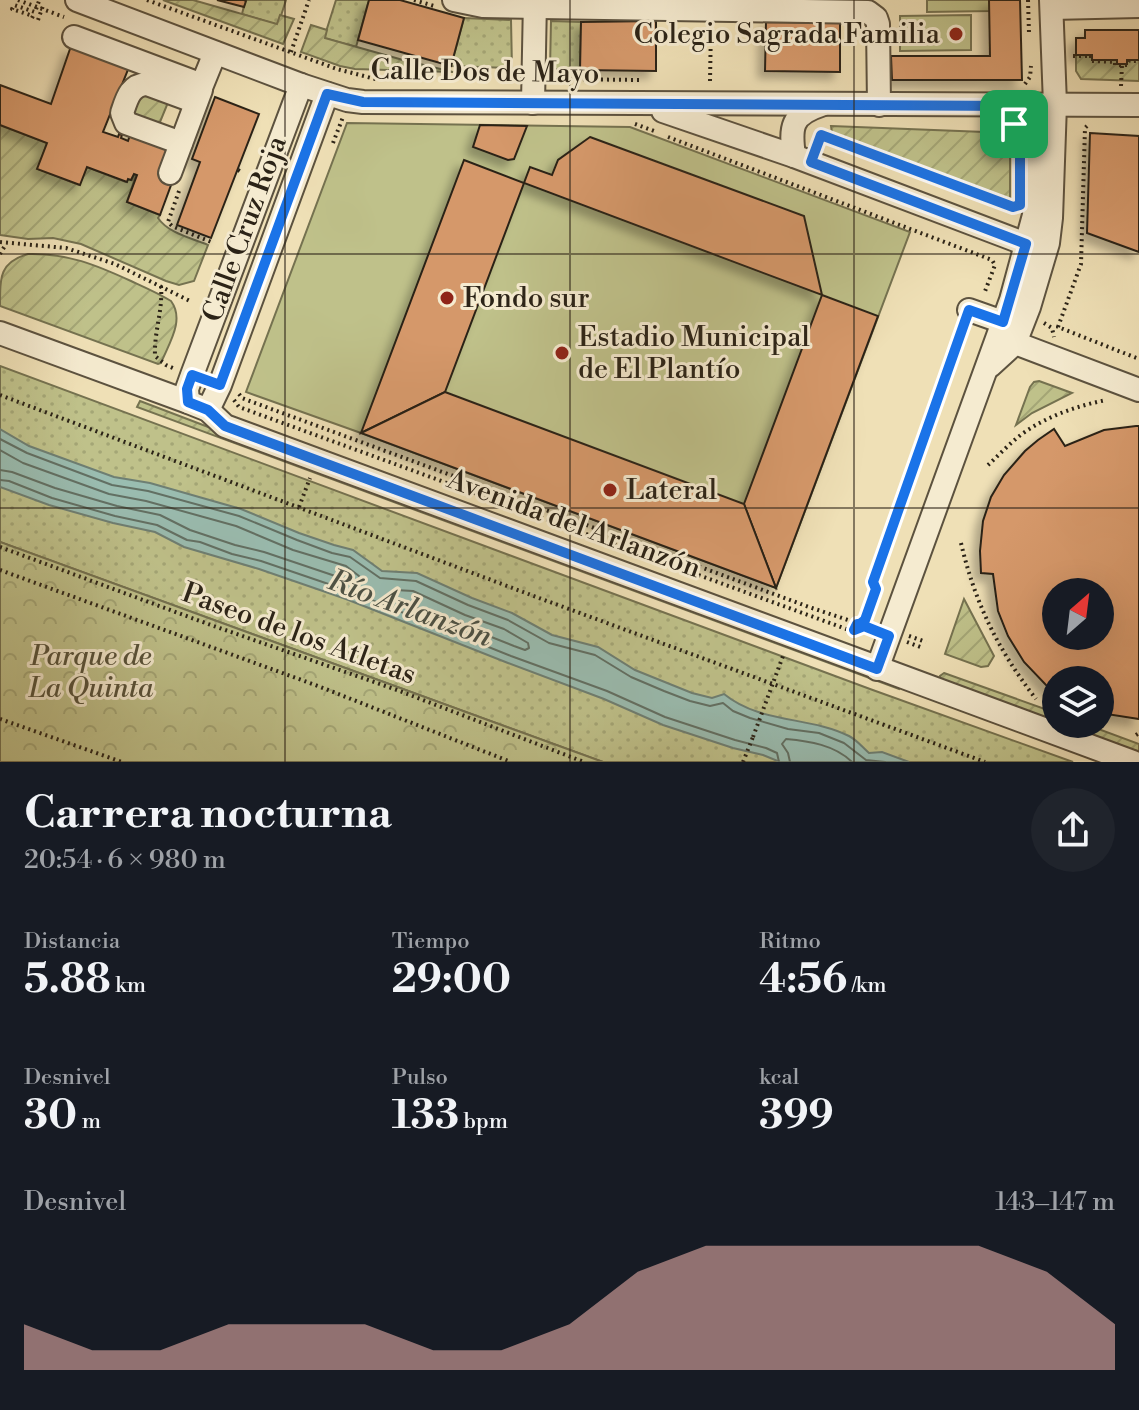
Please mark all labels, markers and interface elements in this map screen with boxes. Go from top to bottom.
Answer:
place label: Colegio Sagrada Familia [634,17,941,52]
marker: Colegio Sagrada Familia [947,25,965,43]
street label: Calle Dos de Mayo [370,53,600,91]
pin [980,90,1048,158]
icon: arrive [992,102,1036,146]
street label: Calle Cruz Roja [195,130,295,327]
place label: Fondo sur [463,281,590,316]
marker: Fondo sur [438,289,456,307]
place label: Estadio Municipal de El Plantío [578,320,810,387]
marker: Estadio Municipal de El Plantío [553,344,571,362]
street label: Avenida del Arlanzón [442,462,706,586]
place label: Lateral [626,473,717,508]
marker: Lateral [601,481,619,499]
water label: Río Arlanzón [322,561,497,656]
street label: Paseo de los Atletas [177,575,421,693]
north arrow [1042,578,1114,650]
map controls [1042,578,1114,738]
park label: Parque de La Quinta [28,639,154,706]
button: layers [1042,666,1114,738]
text: Carrera nocturna [24,786,392,841]
button: share [1031,788,1115,872]
text: 20:54 · 6 × 980 m [24,844,226,876]
text: Distancia [24,928,120,955]
text: Tiempo [392,928,470,955]
text: Ritmo [759,928,821,955]
text: 5.88 [24,955,111,1005]
text: 29:00 [392,955,511,1005]
text: 4:56 [759,955,847,1005]
text: km [111,972,146,999]
text: /km [847,972,887,999]
text: Desnivel [24,1064,110,1091]
text: Pulso [392,1064,448,1091]
text: kcal [759,1064,799,1091]
text: 30 [24,1091,77,1141]
text: 133 [392,1091,459,1141]
text: 399 [759,1091,834,1141]
text: m [77,1108,101,1135]
text: bpm [459,1108,508,1135]
text: Desnivel [24,1186,126,1218]
text: 143–147 m [995,1186,1115,1218]

